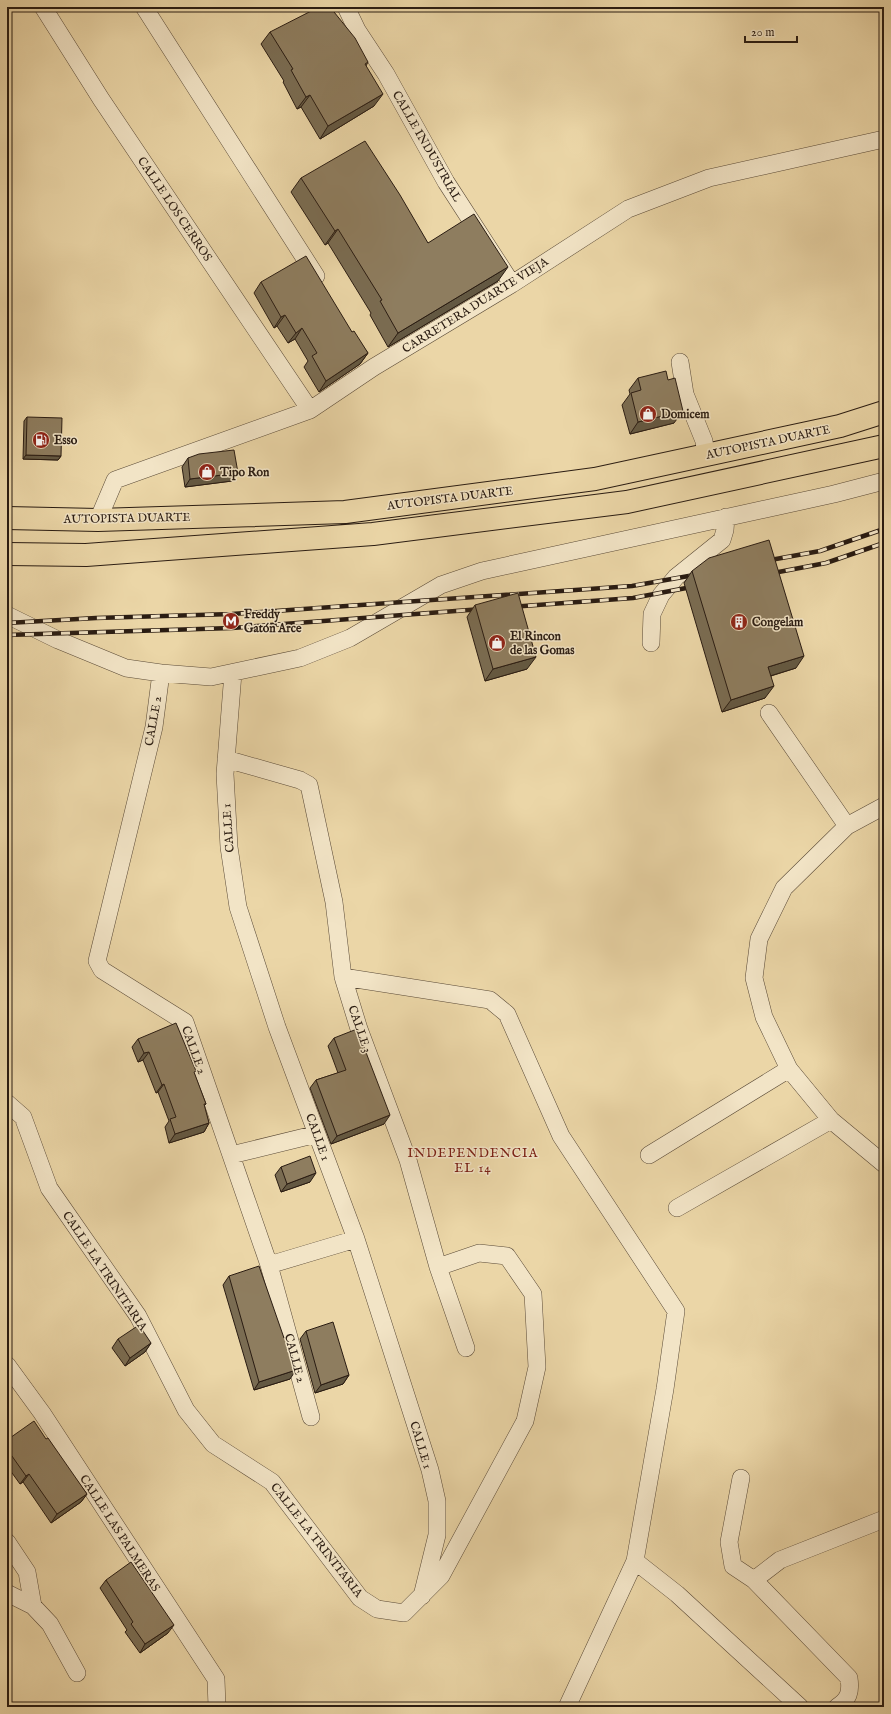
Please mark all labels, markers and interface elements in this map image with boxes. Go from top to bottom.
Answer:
scale bar [745,18,797,44]
text: 20 m [751,25,774,40]
street label: CALLE INDUSTRIAL [389,88,465,205]
street label: CALLE LOS CERROS [134,154,215,264]
street label: CARRETERA DUARTE VIEJA [399,254,552,358]
shop icon: Domicem [638,404,658,424]
place label: Domicem [661,407,710,422]
street label: AUTOPISTA DUARTE [703,422,832,463]
fuel station icon: Esso [31,430,51,450]
place label: Esso [54,433,78,448]
shop icon: Tipo Ron [197,462,217,482]
place label: Tipo Ron [219,465,270,481]
street label: AUTOPISTA DUARTE [385,483,514,514]
street label: AUTOPISTA DUARTE [62,510,191,527]
place label: Freddy Gatón Arce [244,607,302,636]
metro station icon: Freddy Gatón Arce [221,611,241,631]
building icon: Congelam [729,612,749,632]
place label: Congelam [752,615,804,631]
place label: El Rincon de las Gomas [510,629,575,658]
shop icon: El Rincon de las Gomas [487,633,507,653]
street label: CALLE 2 [142,695,165,747]
street label: CALLE 1 [219,803,238,853]
street label: CALLE 3 [344,1004,375,1055]
street label: CALLE 2 [178,1024,209,1077]
street label: CALLE 1 [302,1112,333,1163]
district label: INDEPENDENCIA EL 14 [408,1145,539,1177]
street label: CALLE LA TRINITARIA [59,1209,151,1335]
street label: CALLE 2 [281,1332,308,1385]
street label: CALLE 1 [406,1419,435,1471]
street label: CALLE LAS PALMERAS [76,1472,163,1594]
street label: CALLE LA TRINITARIA [267,1480,367,1601]

